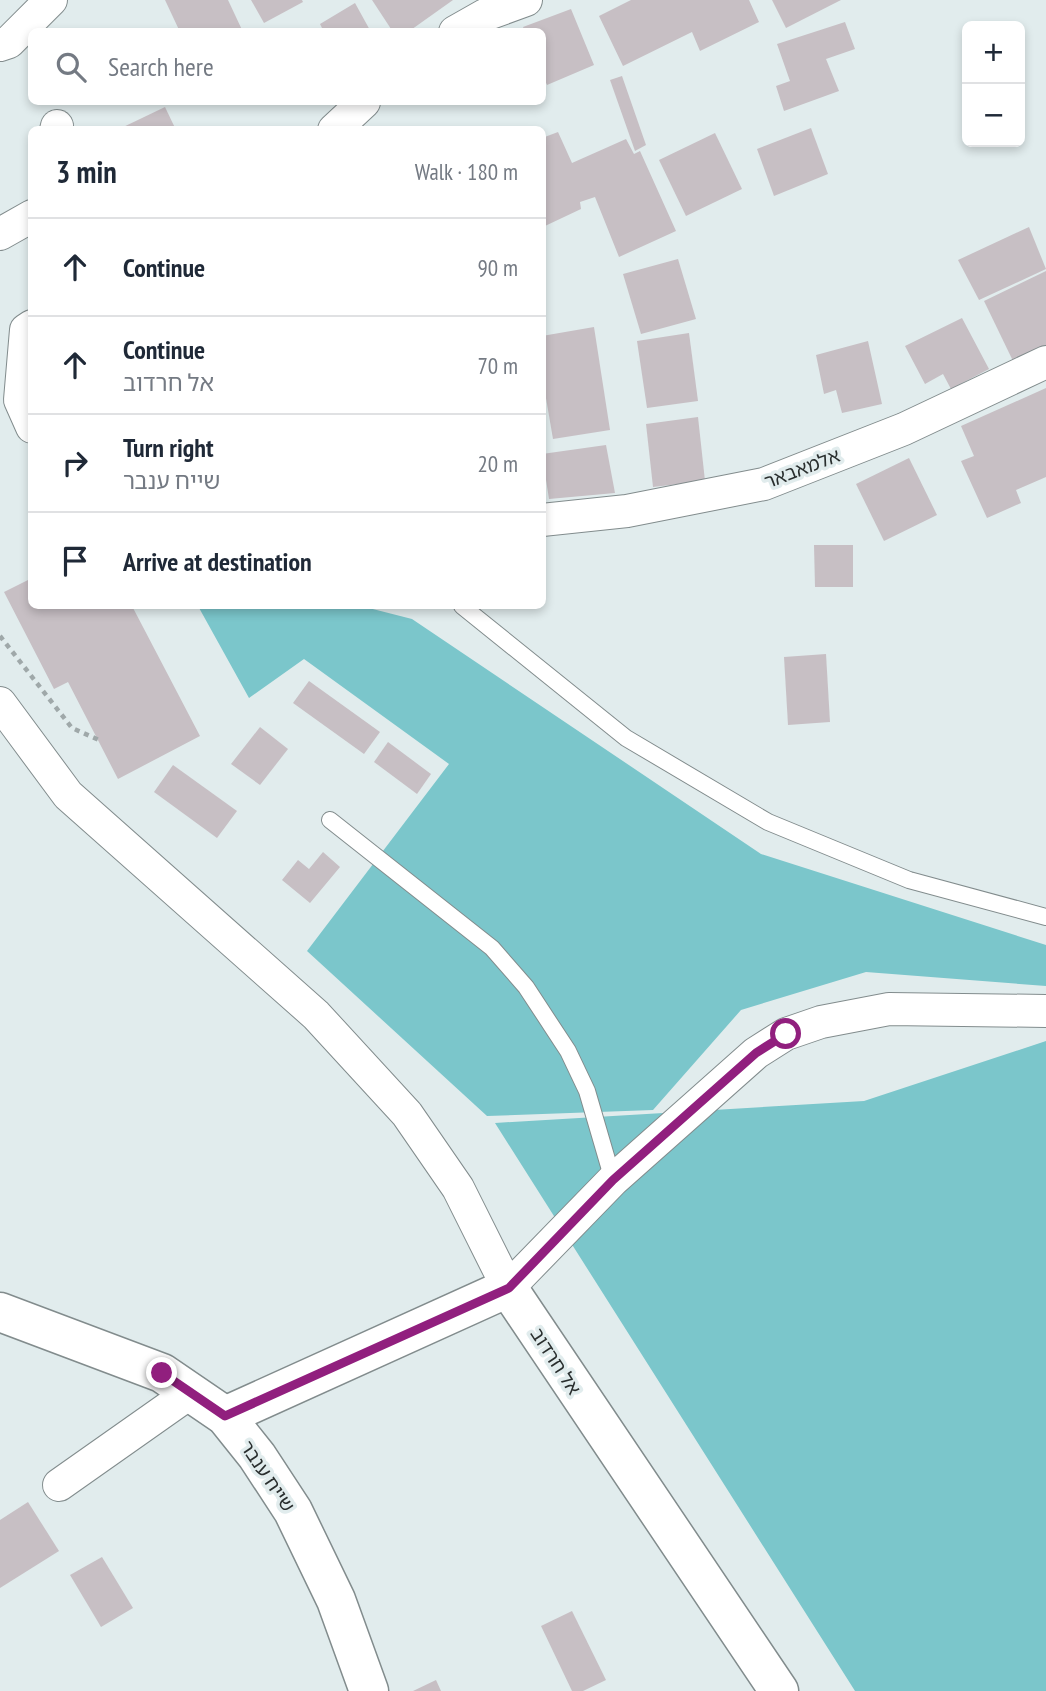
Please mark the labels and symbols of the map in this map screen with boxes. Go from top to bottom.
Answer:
street label: אלמאבאר [761,443,843,493]
route start [770,1018,801,1049]
street label: אל חרדוב [525,1323,587,1399]
route end [146,1357,177,1388]
street label: שייח ענבר [236,1436,300,1516]

